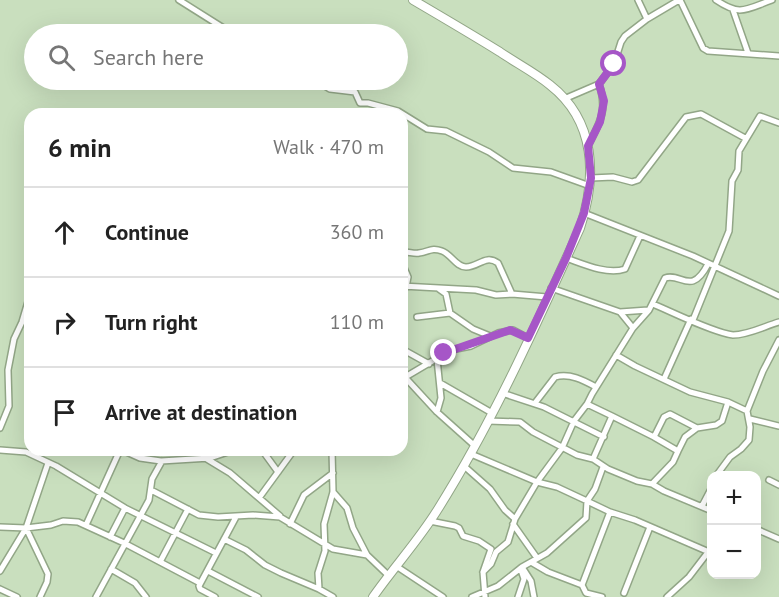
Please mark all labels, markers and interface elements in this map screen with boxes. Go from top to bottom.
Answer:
search box [24,24,408,90]
icon: search [45,41,78,74]
text: Search here [93,43,204,71]
route start [600,50,626,76]
text: 6 min [48,131,111,164]
text: Walk · 470 m [273,134,384,160]
icon: ahead [48,216,81,249]
text: Continue [105,218,189,246]
text: 360 m [330,219,384,245]
icon: right [48,306,81,339]
text: Turn right [105,308,197,336]
text: 110 m [330,309,384,335]
route end [430,339,456,365]
icon: arrive [48,396,81,429]
text: Arrive at destination [105,398,297,426]
map controls [707,471,761,579]
button: + [707,471,761,525]
button: − [707,525,761,579]

